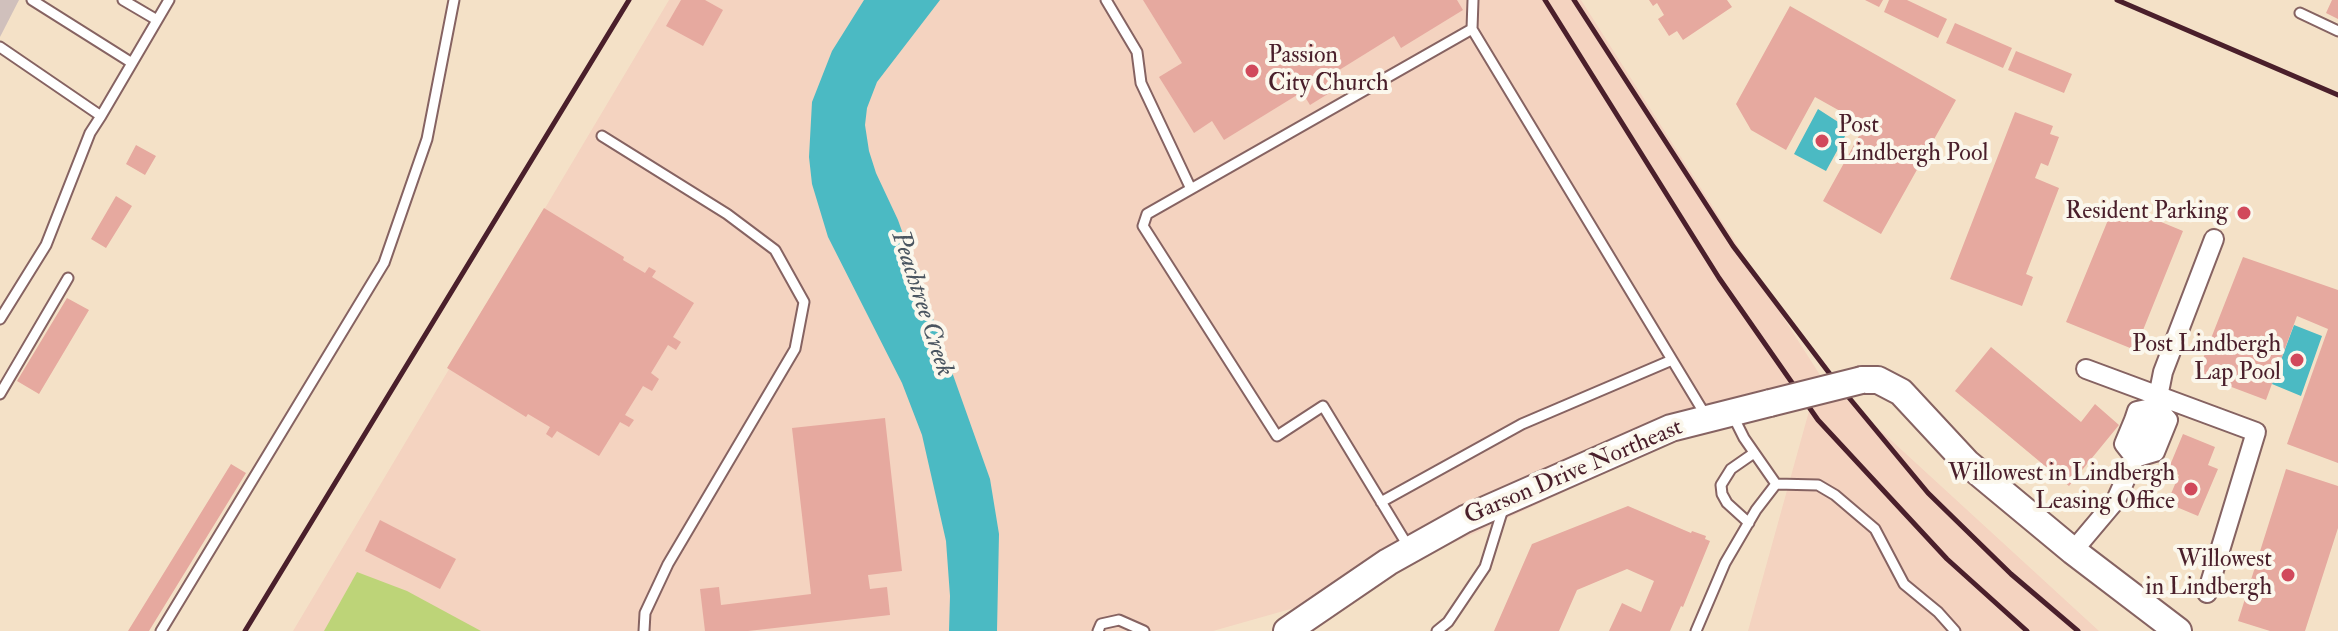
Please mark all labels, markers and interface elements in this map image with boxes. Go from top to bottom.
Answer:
place label: Passion City Church [1268,43,1389,99]
marker: Passion City Church [1243,62,1261,80]
place label: Post Lindbergh Pool [1838,113,1989,169]
marker: Post Lindbergh Pool [1813,132,1831,150]
place label: Resident Parking [2065,199,2228,227]
marker: Resident Parking [2235,204,2253,222]
water label: Peachtree Creek [883,227,959,381]
place label: Post Lindbergh Lap Pool [2132,332,2281,388]
marker: Post Lindbergh Lap Pool [2288,351,2306,369]
street label: Garson Drive Northeast [1461,414,1687,532]
place label: Willowest in Lindbergh Leasing Office [1948,461,2175,517]
marker: Willowest in Lindbergh Leasing Office [2182,480,2200,498]
place label: Willowest in Lindbergh [2145,547,2272,603]
marker: Willowest in Lindbergh [2279,566,2297,584]

